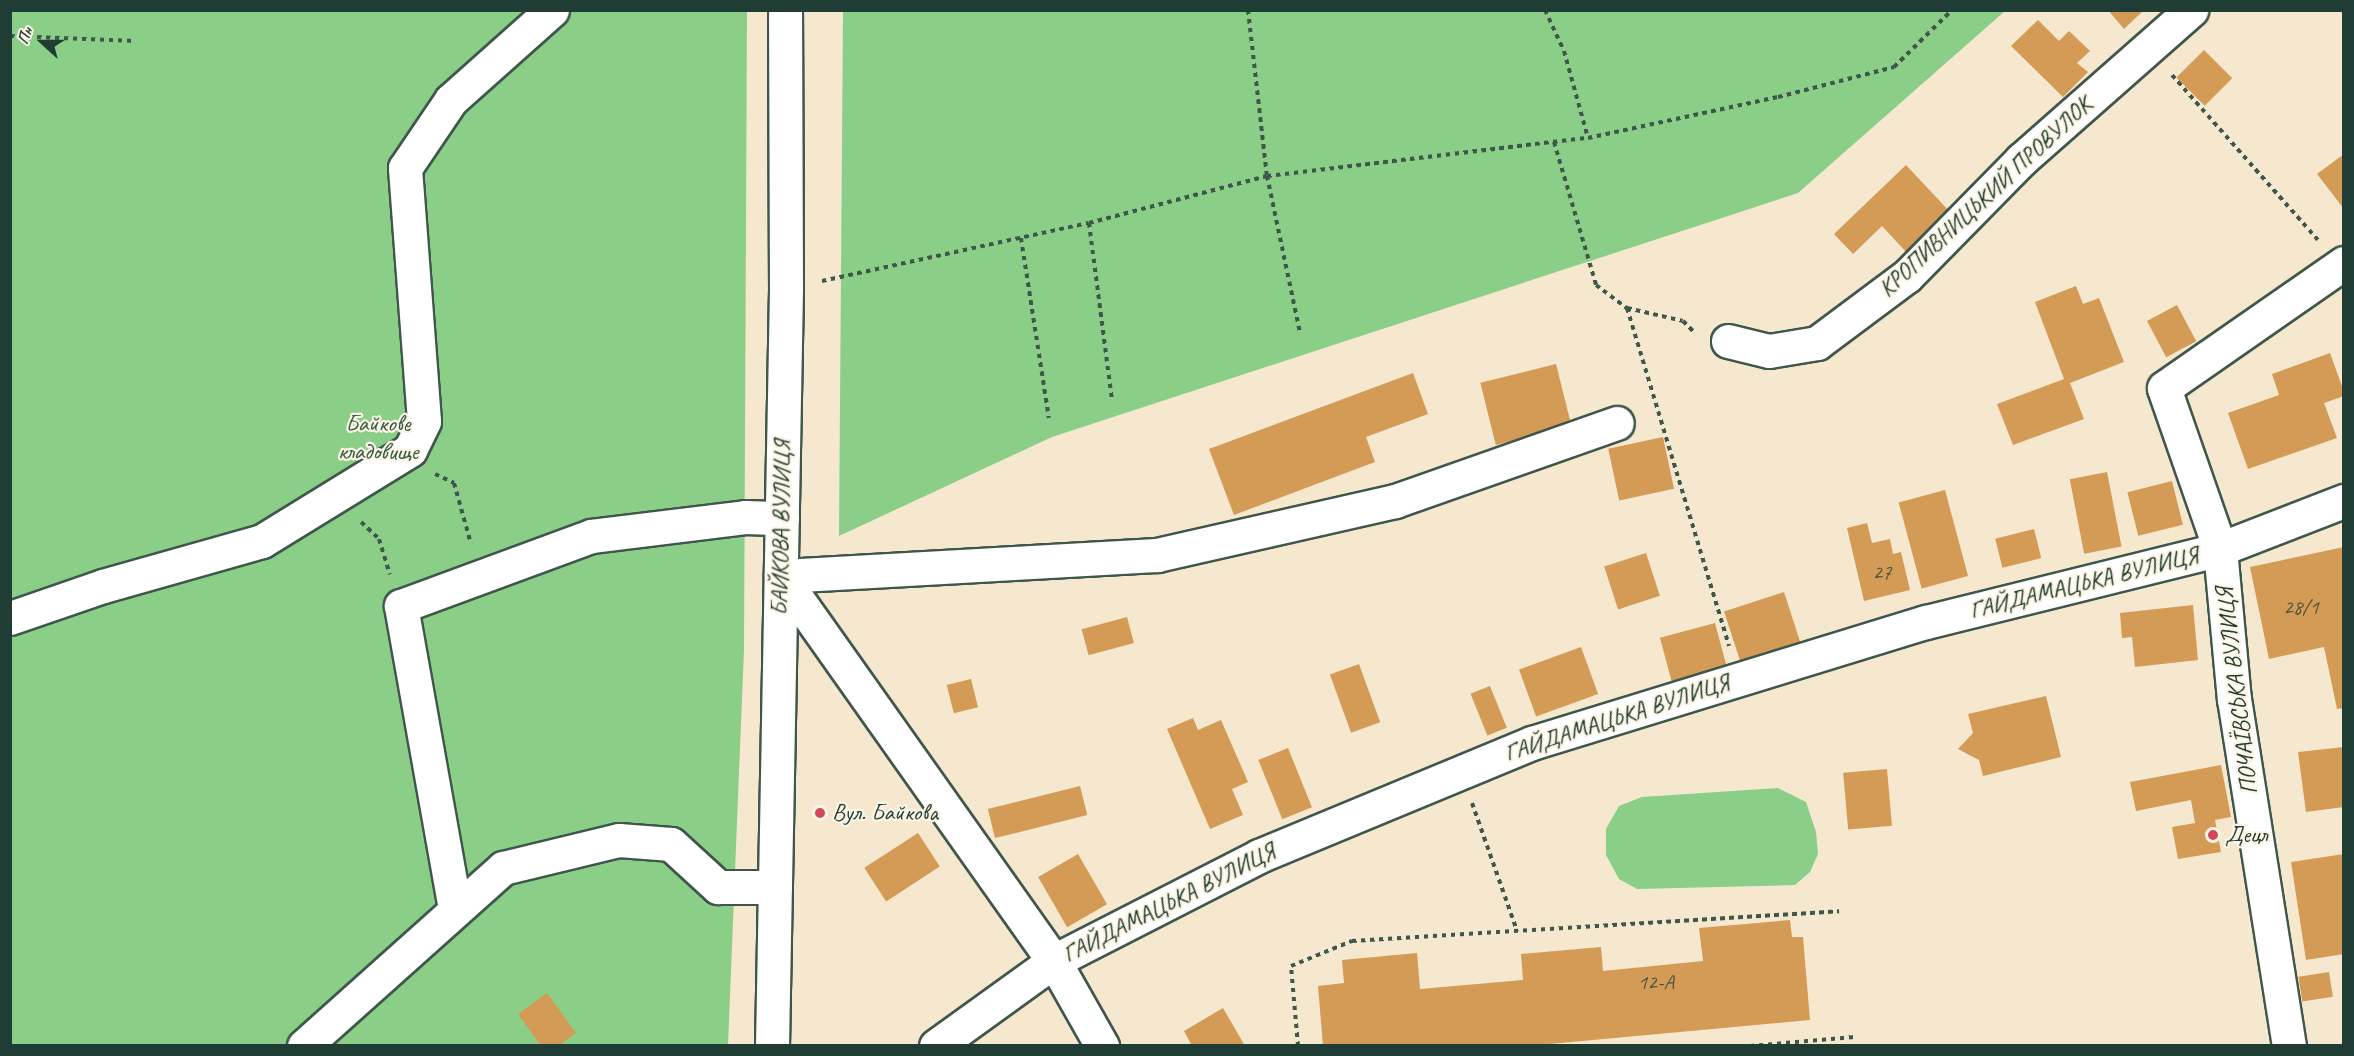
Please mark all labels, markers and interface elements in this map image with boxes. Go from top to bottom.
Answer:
north arrow [12,12,72,72]
text: Пн [13,24,38,47]
street label: КРОПИВНИЦЬКИЙ ПРОВУЛОК [1873,91,2097,303]
park label: Байкове кладовище [338,410,418,466]
street label: БАЙКОВА ВУЛИЦЯ [765,441,797,615]
street label: ГАЙДАМАЦЬКА ВУЛИЦЯ [1967,541,2201,625]
house number: 27 [1873,559,1891,585]
street label: ПОЧАЇВСЬКА ВУЛИЦЯ [2210,586,2264,796]
house number: 28/1 [2283,594,2319,620]
street label: ГАЙДАМАЦЬКА ВУЛИЦЯ [1501,668,1733,768]
place label: Вул. Байкова [832,799,938,827]
marker: Вул. Байкова [813,806,827,820]
place label: Децл [2225,821,2267,849]
marker: Децл [2206,828,2220,842]
street label: ГАЙДАМАЦЬКА ВУЛИЦЯ [1058,837,1280,969]
house number: 12-А [1638,969,1674,995]

